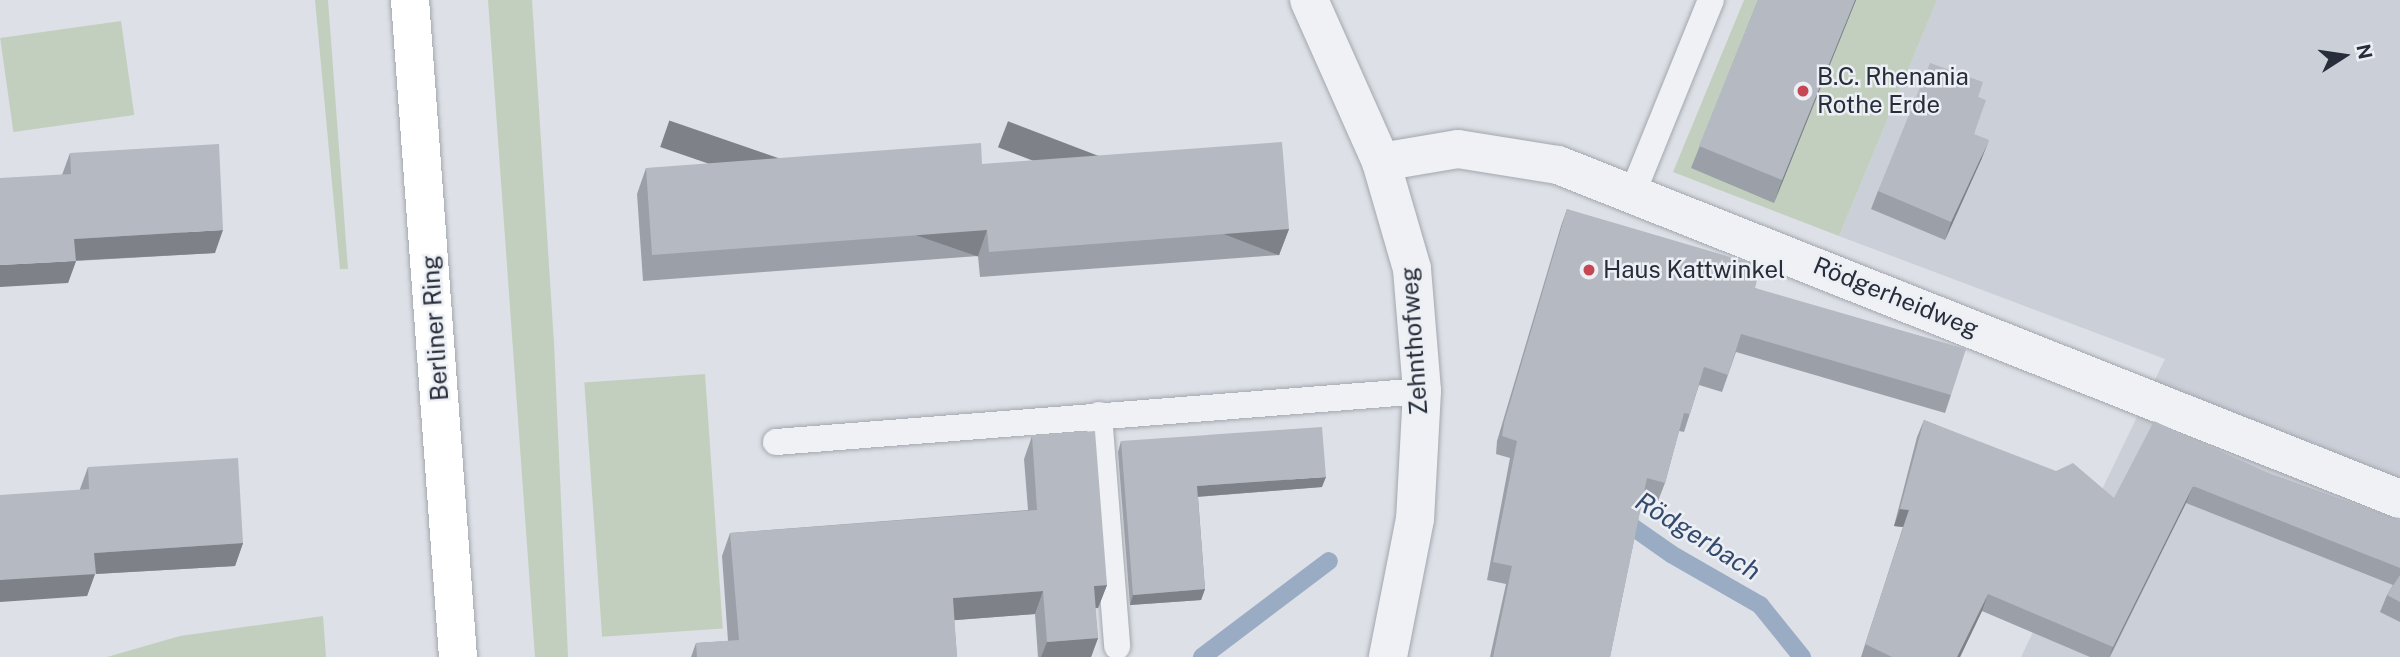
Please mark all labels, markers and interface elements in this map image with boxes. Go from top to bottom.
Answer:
north arrow [2309,21,2379,91]
text: N [2352,42,2377,61]
place label: B.C. Rhenania Rothe Erde [1817,63,1969,119]
marker: B.C. Rhenania Rothe Erde [1795,83,1811,99]
street label: Rödgerheidweg [1809,251,1983,343]
street label: Berliner Ring [416,254,454,402]
place label: Haus Kattwinkel [1603,256,1785,284]
marker: Haus Kattwinkel [1581,262,1597,278]
street label: Zehnthofweg [1394,266,1434,416]
water label: Rödgerbach [1630,485,1766,587]

